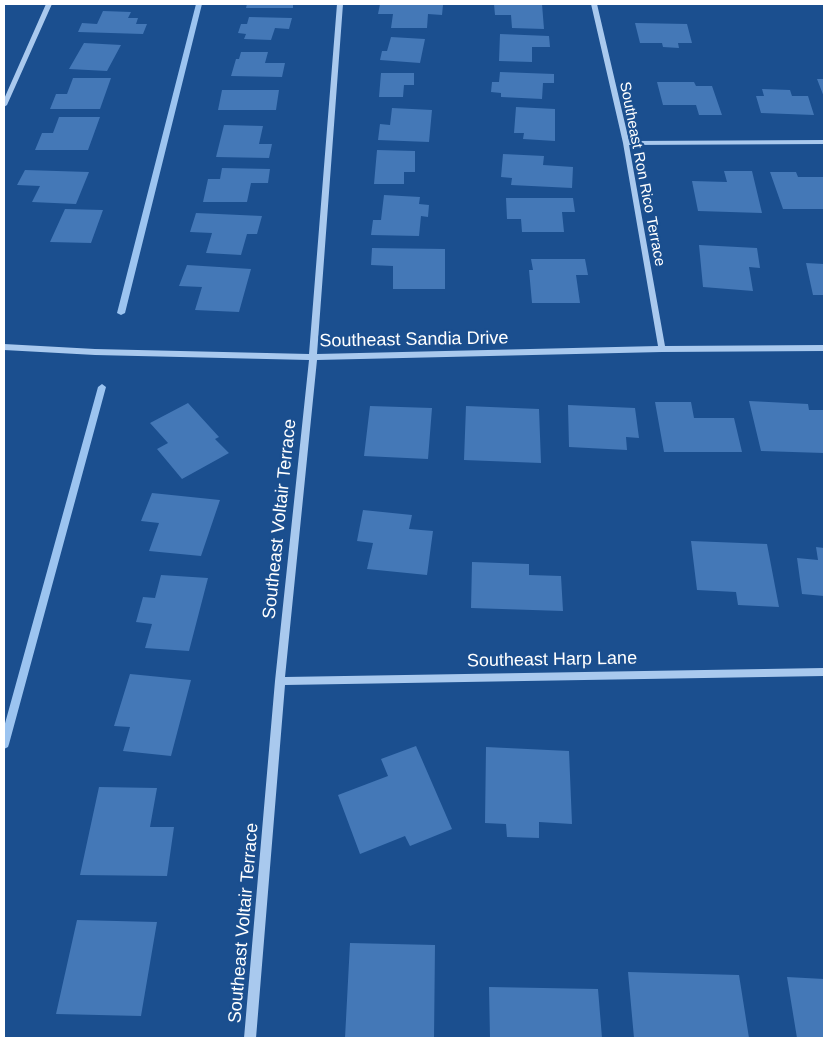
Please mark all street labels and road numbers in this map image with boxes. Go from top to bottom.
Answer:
street label: Southeast Ron Rico Terrace [615,80,669,268]
street label: Southeast Sandia Drive [319,328,509,352]
street label: Southeast Voltair Terrace [259,418,301,620]
street label: Southeast Harp Lane [467,648,637,672]
street label: Southeast Voltair Terrace [224,822,264,1024]

